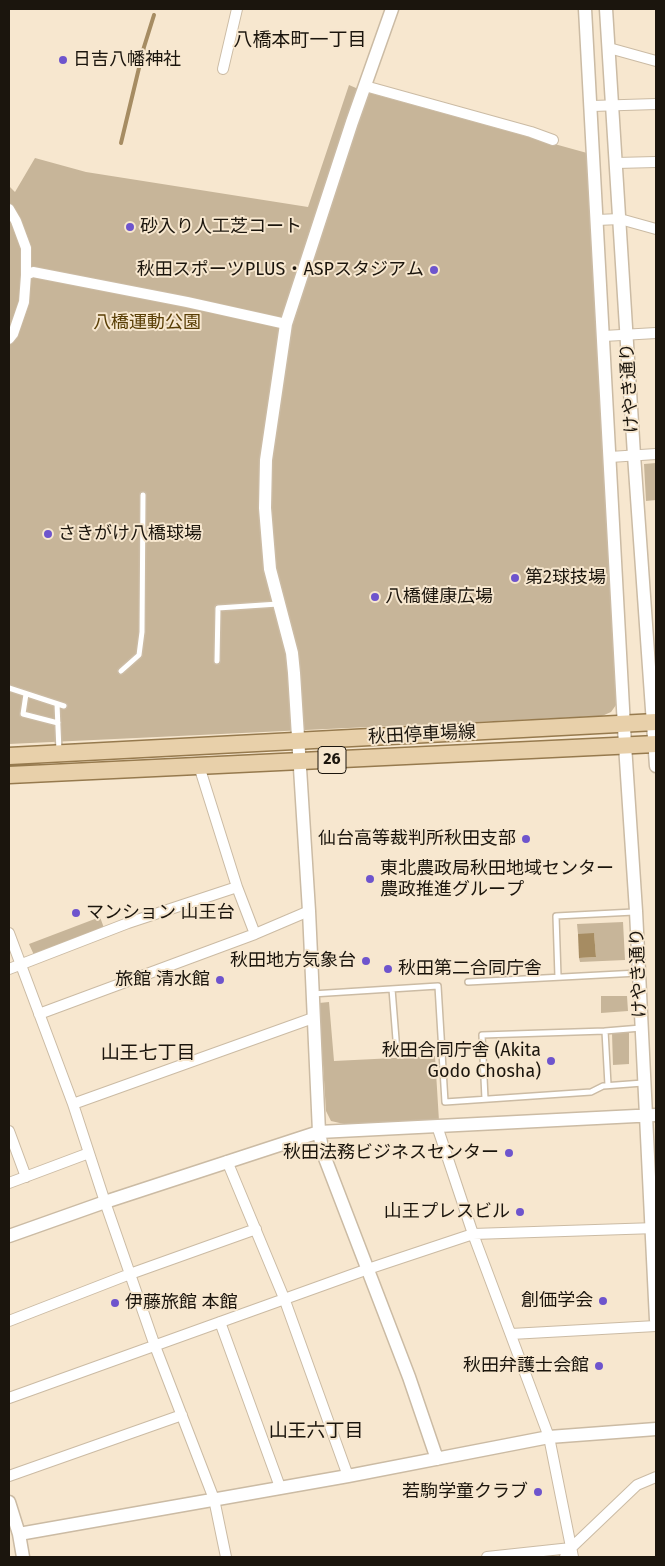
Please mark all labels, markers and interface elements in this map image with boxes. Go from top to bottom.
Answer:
district label: 八橋本町一丁目 [234,30,366,52]
place label: 日吉八幡神社 [73,49,181,71]
marker: 日吉八幡神社 [57,54,69,66]
place label: 砂入り人工芝コート [140,216,302,238]
marker: 砂入り人工芝コート [124,221,136,233]
place label: 秋田スポーツPLUS・ASPスタジアム [137,259,424,281]
marker: 秋田スポーツPLUS・ASPスタジアム [428,264,440,276]
park label: 八橋運動公園 [93,312,201,334]
street label: けやき通り [617,342,643,434]
place label: さきがけ八橋球場 [58,523,202,545]
marker: さきがけ八橋球場 [42,528,54,540]
place label: 第2球技場 [525,567,606,589]
marker: 第2球技場 [509,572,521,584]
place label: 八橋健康広場 [385,586,493,608]
marker: 八橋健康広場 [369,591,381,603]
street label: 秋田停車場線 [368,721,476,749]
road number: 26 [318,746,346,774]
place label: 仙台高等裁判所秋田支部 [318,828,516,850]
marker: 仙台高等裁判所秋田支部 [520,833,532,845]
place label: 東北農政局秋田地域センター 農政推進グループ [380,858,614,901]
marker: 東北農政局秋田地域センター 農政推進グループ [364,873,376,885]
place label: マンション 山王台 [86,902,235,924]
marker: マンション 山王台 [70,907,82,919]
street label: けやき通り [627,928,651,1018]
place label: 秋田地方気象台 [230,950,356,972]
marker: 秋田地方気象台 [360,955,372,967]
place label: 秋田第二合同庁舎 [398,958,542,980]
marker: 秋田第二合同庁舎 [382,963,394,975]
place label: 旅館 清水館 [115,969,210,991]
marker: 旅館 清水館 [214,974,226,986]
place label: 秋田合同庁舎 (Akita Godo Chosha) [382,1040,541,1082]
district label: 山王七丁目 [101,1043,195,1065]
marker: 秋田合同庁舎 (Akita Godo Chosha) [545,1055,557,1067]
place label: 秋田法務ビジネスセンター [283,1142,499,1164]
marker: 秋田法務ビジネスセンター [503,1147,515,1159]
place label: 山王プレスビル [384,1201,510,1223]
marker: 山王プレスビル [514,1206,526,1218]
place label: 創価学会 [521,1290,593,1312]
place label: 伊藤旅館 本館 [125,1292,238,1314]
marker: 創価学会 [597,1295,609,1307]
marker: 伊藤旅館 本館 [109,1297,121,1309]
place label: 秋田弁護士会館 [463,1355,589,1377]
marker: 秋田弁護士会館 [593,1360,605,1372]
district label: 山王六丁目 [269,1421,363,1443]
place label: 若駒学童クラブ [402,1481,528,1503]
marker: 若駒学童クラブ [532,1486,544,1498]

